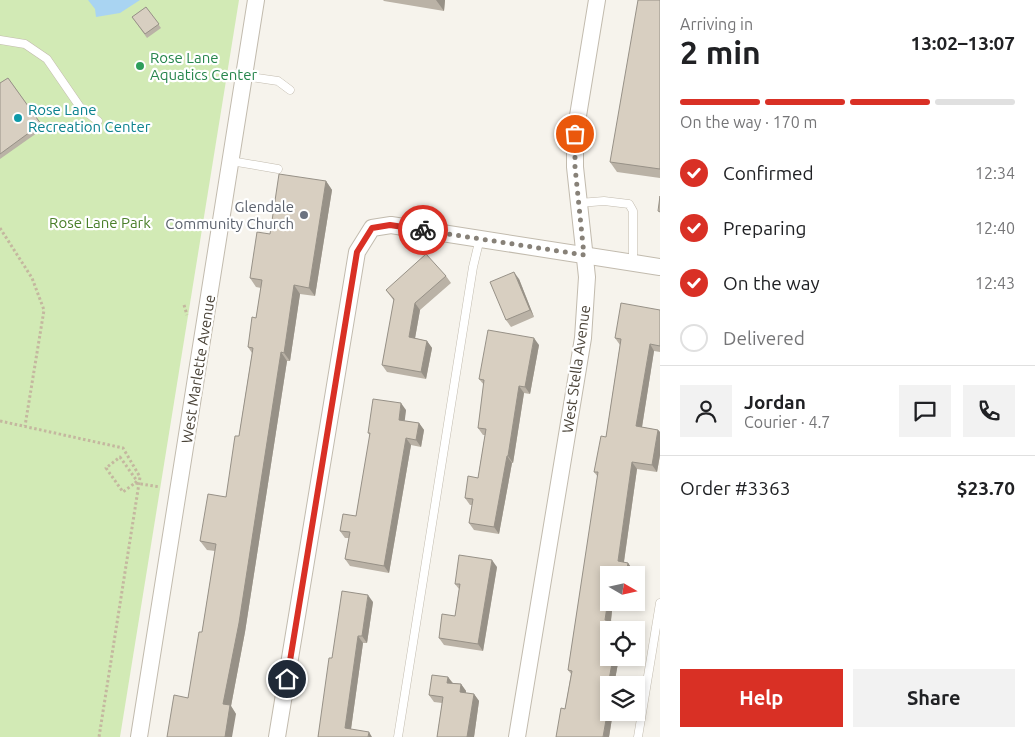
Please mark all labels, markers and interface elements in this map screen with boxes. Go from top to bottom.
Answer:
text: Arriving in [680,15,753,33]
text: 13:02–13:07 [910,32,1015,54]
text: 2 min [680,34,761,70]
place label: Rose Lane Aquatics Center [150,49,257,83]
marker: Rose Lane Aquatics Center [134,60,146,72]
place label: Rose Lane Recreation Center [28,101,151,135]
marker: Rose Lane Recreation Center [12,112,24,124]
pin [554,113,596,155]
text: On the way · 170 m [680,113,817,131]
icon: bag [561,120,589,148]
icon: check [680,159,708,187]
text: Confirmed [723,162,814,184]
text: 12:34 [975,164,1015,182]
place label: Glendale Community Church [165,198,294,232]
courier [398,205,448,255]
marker: Glendale Community Church [298,209,310,221]
park label: Rose Lane Park [49,214,151,231]
icon: check [680,214,708,242]
icon: bike [409,216,437,244]
text: Preparing [723,217,807,239]
text: 12:40 [975,219,1015,237]
icon: check [680,269,708,297]
text: On the way [723,272,820,294]
text: 12:43 [975,274,1015,292]
street label: West Marlette Avenue [178,293,218,445]
street label: West Stella Avenue [559,304,593,434]
text: Delivered [723,327,805,349]
button: person [680,385,732,437]
button: chat [899,385,951,437]
button: phone [963,385,1015,437]
text: Jordan [744,391,806,413]
text: Courier · 4.7 [744,413,830,431]
text: Order #3363 [680,477,790,499]
text: $23.70 [957,477,1015,499]
north arrow [600,566,645,611]
map controls [600,566,645,721]
button: locate [600,621,645,666]
pin [266,658,308,700]
icon: home [273,665,301,693]
button: Help [680,669,843,727]
button: Share [853,669,1015,727]
button: layers [600,676,645,721]

